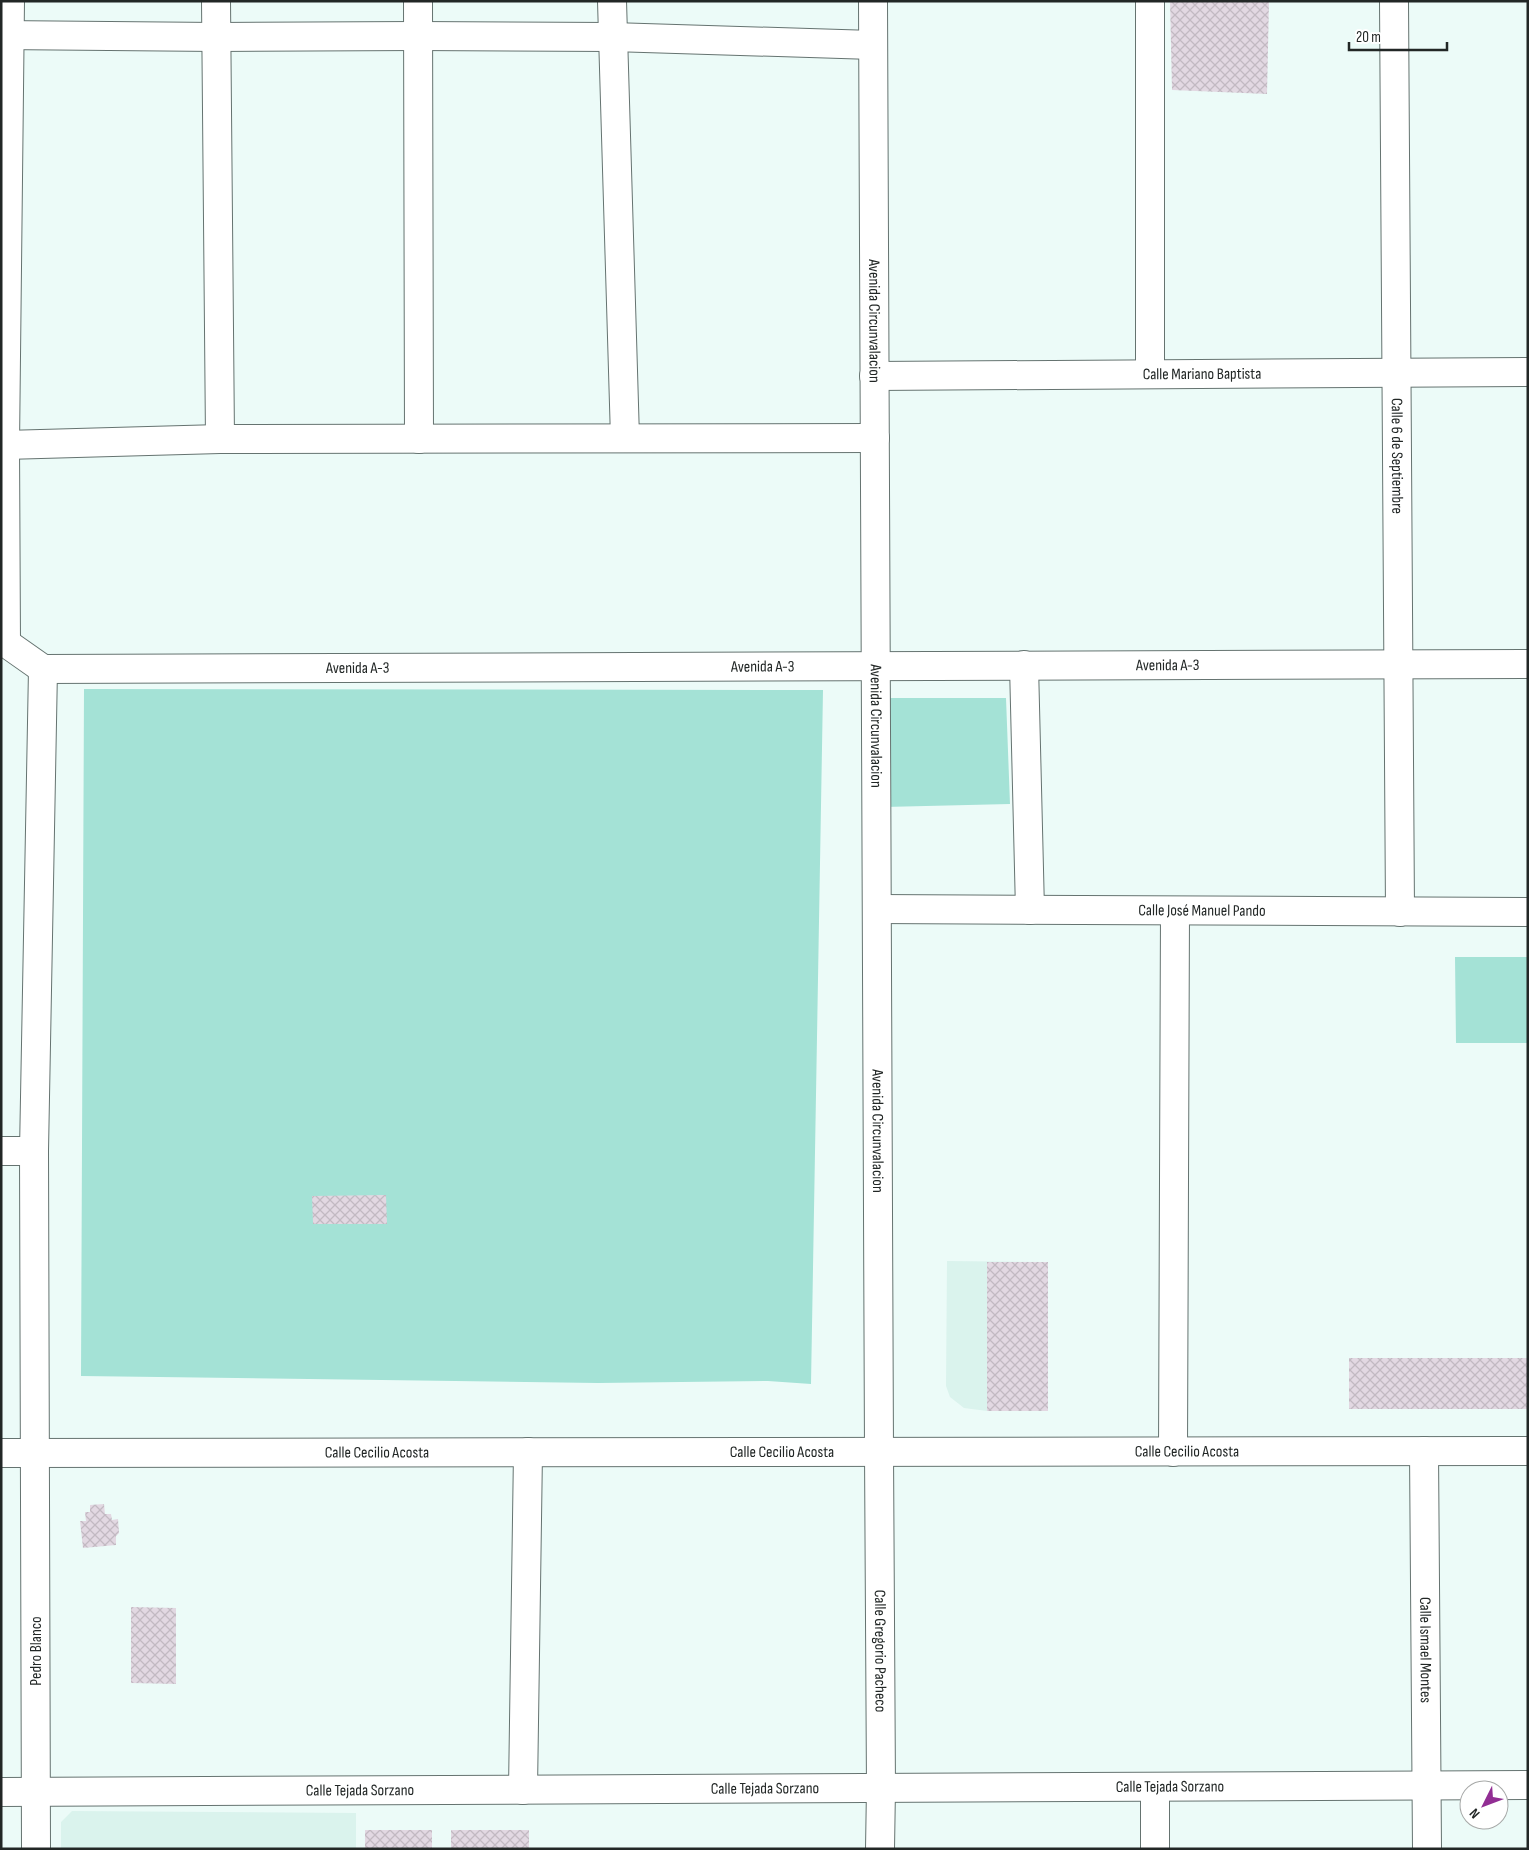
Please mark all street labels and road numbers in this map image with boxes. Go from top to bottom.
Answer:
street label: Avenida Circunvalacion [865,258,884,383]
street label: Calle Mariano Baptista [1143,364,1261,384]
street label: Calle 6 de Septiembre [1387,398,1407,514]
street label: Avenida A-3 [1135,656,1200,675]
street label: Avenida A-3 [730,657,795,676]
street label: Avenida A-3 [325,658,390,678]
street label: Avenida Circunvalacion [866,663,886,788]
street label: Calle José Manuel Pando [1138,901,1266,920]
street label: Avenida Circunvalacion [868,1068,887,1193]
street label: Calle Cecilio Acosta [730,1442,834,1462]
street label: Calle Cecilio Acosta [1135,1442,1239,1461]
street label: Calle Cecilio Acosta [325,1443,429,1462]
street label: Calle Gregorio Pacheco [870,1590,890,1712]
street label: Calle Ismael Montes [1416,1597,1435,1703]
street label: Pedro Blanco [27,1616,46,1686]
street label: Calle Tejada Sorzano [1116,1777,1224,1796]
street label: Calle Tejada Sorzano [711,1779,819,1798]
street label: Calle Tejada Sorzano [306,1781,414,1800]

